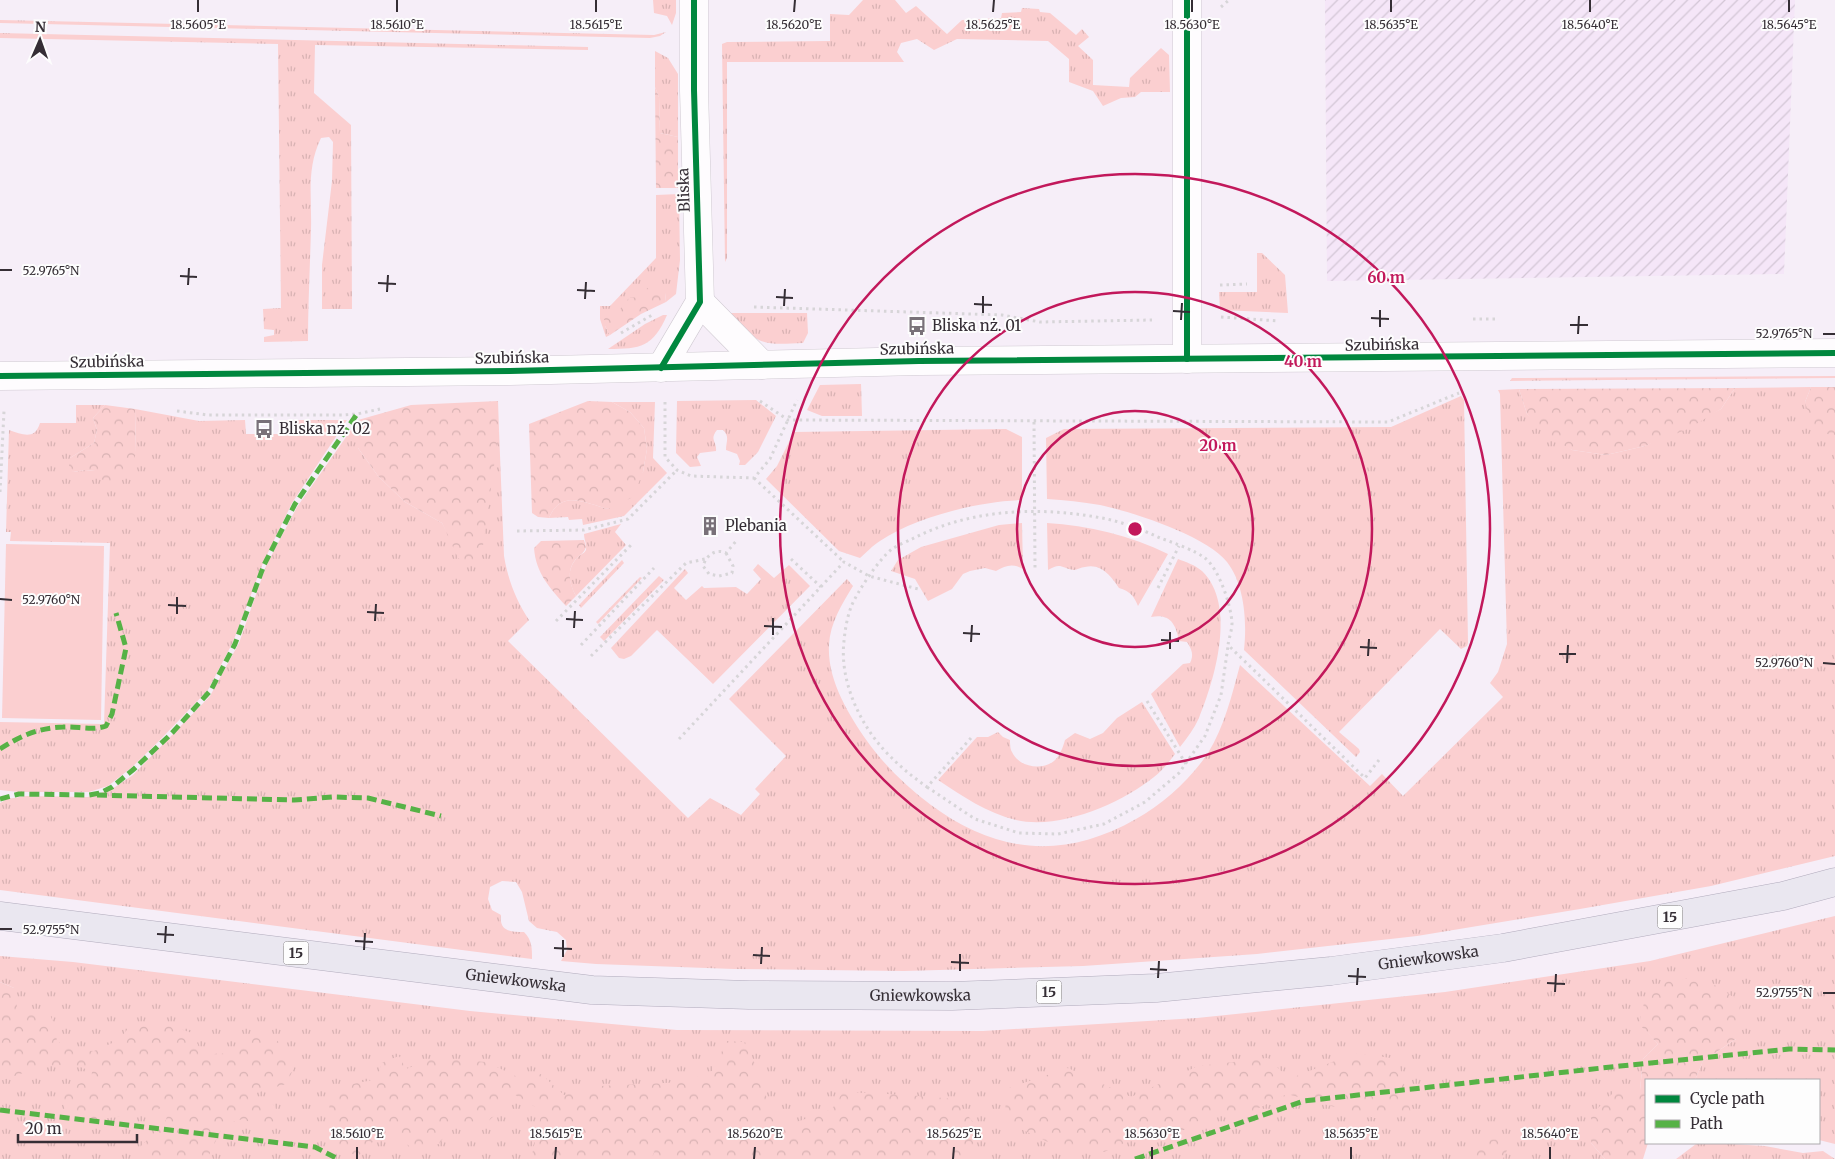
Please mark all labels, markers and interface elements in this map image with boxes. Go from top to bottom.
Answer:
north arrow [15,15,65,65]
text: 18.5605°E [170,17,226,32]
text: 18.5610°E [370,17,424,32]
text: 18.5615°E [570,17,623,32]
text: 18.5620°E [766,17,822,32]
text: 18.5625°E [966,17,1021,32]
text: 18.5630°E [1164,17,1220,32]
text: 18.5635°E [1364,17,1418,32]
text: 18.5640°E [1562,17,1619,32]
text: 18.5645°E [1762,17,1817,32]
text: N [35,18,46,36]
street label: Bliska [673,168,694,212]
text: 52.9765°N [23,263,80,278]
text: 60 m [1367,268,1405,287]
bus stop icon: Bliska nż. 01 [906,315,928,337]
place label: Bliska nż. 01 [932,316,1021,335]
text: 52.9765°N [1756,326,1813,341]
street label: Szubińska [1345,334,1419,355]
street label: Szubińska [880,338,954,359]
street label: Szubińska [475,347,549,368]
street label: Szubińska [70,351,144,372]
text: 40 m [1284,352,1322,371]
bus stop icon: Bliska nż. 02 [253,418,275,440]
place label: Bliska nż. 02 [279,419,370,438]
text: 20 m [1199,436,1237,455]
building icon: Plebania [699,515,721,537]
place label: Plebania [725,516,787,535]
centre of rings [1126,520,1144,538]
text: 52.9760°N [22,592,81,607]
text: 52.9760°N [1755,655,1814,670]
road number: 15 [1658,906,1682,929]
text: 52.9755°N [23,922,80,937]
road number: 15 [284,941,308,964]
street label: Gniewkowska [1377,941,1480,974]
street label: Gniewkowska [465,964,567,996]
road number: 15 [1036,980,1062,1004]
street label: Gniewkowska [870,985,971,1005]
text: 52.9755°N [1756,985,1813,1000]
legend [1645,1079,1820,1144]
text: Cycle path [1690,1089,1765,1108]
scale bar [18,1112,136,1144]
text: Path [1690,1114,1723,1133]
text: 20 m [25,1119,62,1138]
text: 18.5610°E [330,1126,384,1141]
text: 18.5615°E [530,1126,583,1141]
text: 18.5620°E [727,1126,783,1141]
text: 18.5625°E [927,1126,982,1141]
text: 18.5630°E [1124,1126,1180,1141]
text: 18.5635°E [1324,1126,1378,1141]
text: 18.5640°E [1522,1126,1579,1141]

